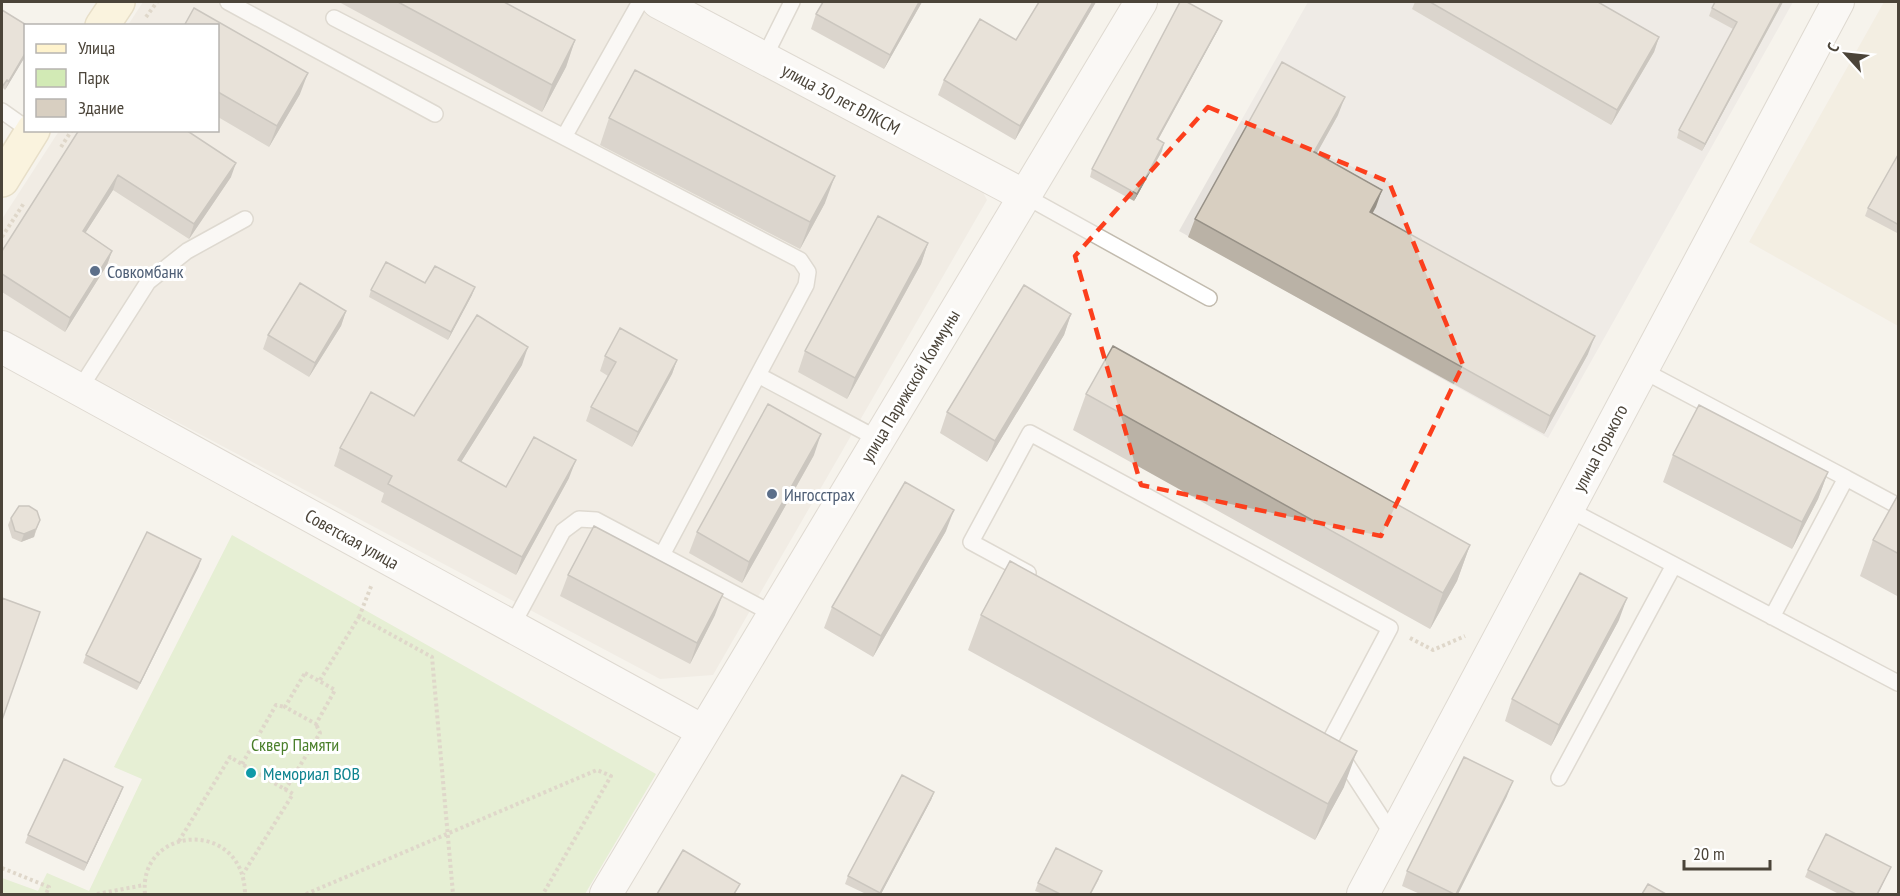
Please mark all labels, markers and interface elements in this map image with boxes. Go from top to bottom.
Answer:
legend [24,24,219,132]
north arrow [1816,24,1876,84]
text: Улица [78,36,115,59]
text: С [1822,39,1844,55]
street label: улица 30 лет ВЛКСМ [778,58,904,140]
text: Парк [78,66,109,89]
text: Здание [78,96,124,119]
place label: Совкомбанк [107,260,184,283]
marker: Совкомбанк [88,264,102,278]
street label: улица Парижской Коммуны [855,305,965,467]
street label: улица Горького [1567,400,1633,496]
place label: Ингосстрах [784,483,856,506]
marker: Ингосстрах [765,487,779,501]
street label: Советская улица [301,504,403,574]
park label: Сквер Памяти [251,733,339,756]
place label: Мемориал ВОВ [263,762,360,785]
marker: Мемориал ВОВ [244,766,258,780]
scale bar [1684,833,1770,871]
text: 20 m [1693,842,1725,865]

